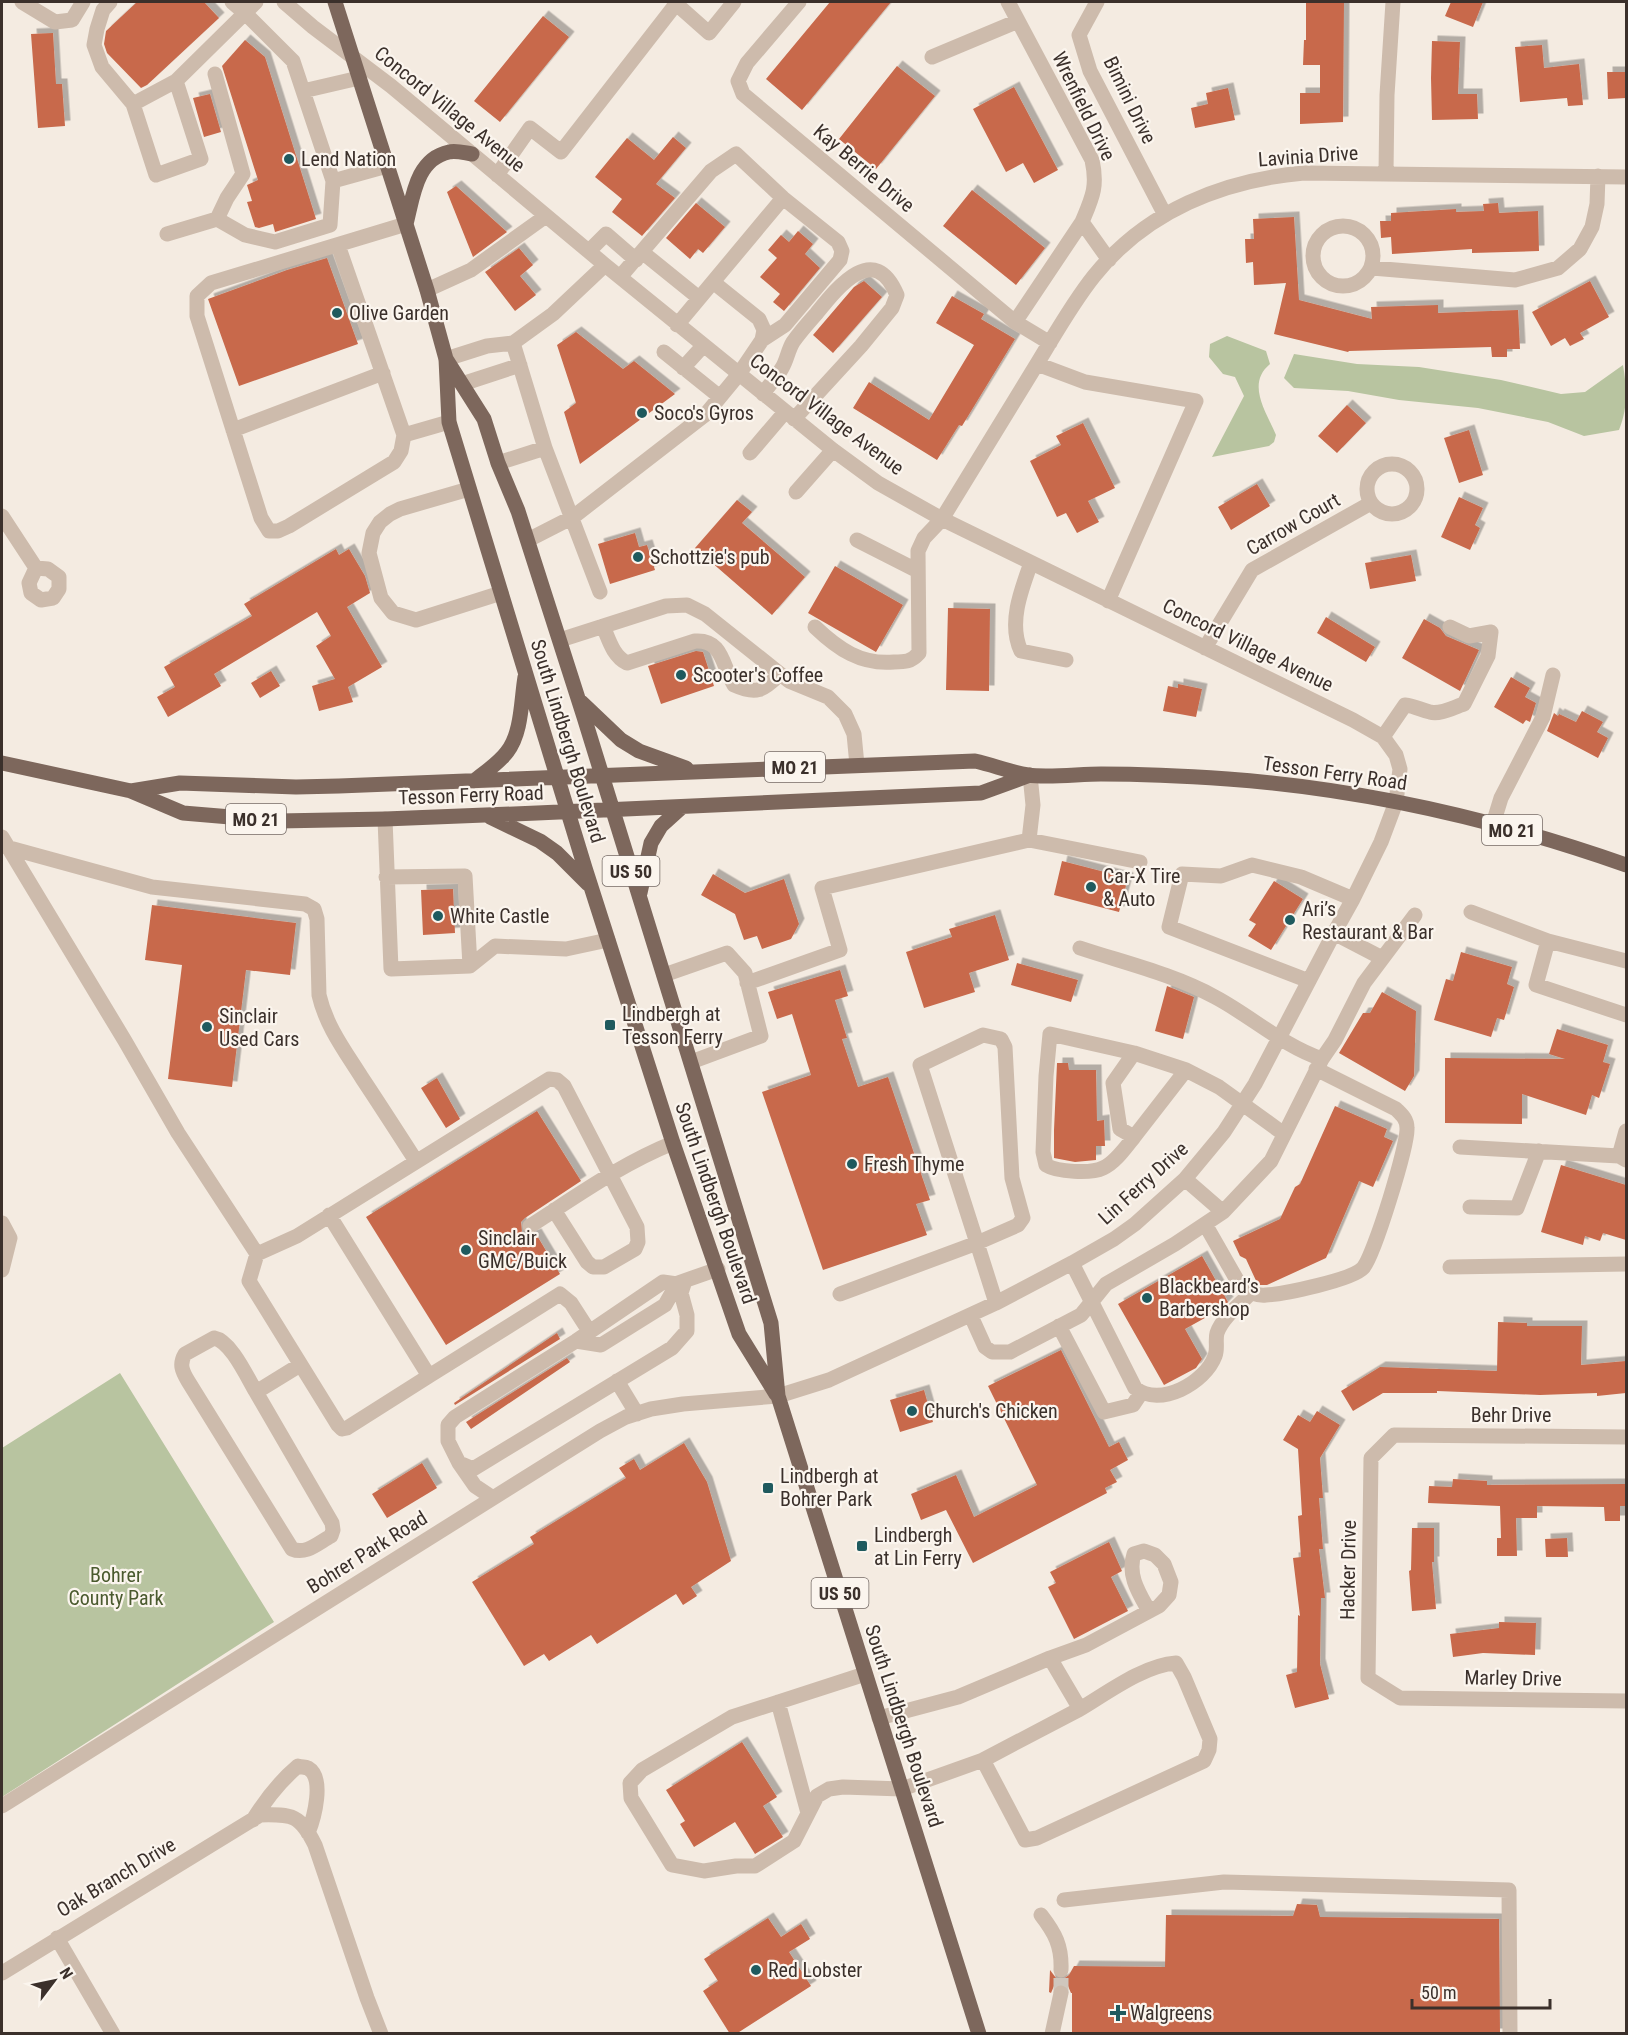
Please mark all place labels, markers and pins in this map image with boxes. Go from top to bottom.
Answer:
place label: Lend Nation [301,147,396,171]
marker: Lend Nation [282,152,296,166]
place label: Olive Garden [349,301,449,325]
marker: Olive Garden [330,306,344,320]
place label: Soco's Gyros [654,401,754,425]
marker: Soco's Gyros [635,406,649,420]
place label: Schottzie's pub [650,545,770,569]
marker: Schottzie's pub [631,550,645,564]
place label: Scooter's Coffee [693,663,823,687]
marker: Scooter's Coffee [674,668,688,682]
place label: Car-X Tire & Auto [1103,864,1180,911]
marker: Car-X Tire & Auto [1084,880,1098,894]
place label: Ari’s Restaurant & Bar [1302,897,1434,944]
place label: White Castle [450,904,549,928]
marker: White Castle [431,909,445,923]
marker: Ari’s Restaurant & Bar [1283,913,1297,927]
place label: Lindbergh at Tesson Ferry [622,1002,723,1049]
place label: Sinclair Used Cars [219,1004,299,1051]
marker: Lindbergh at Tesson Ferry [603,1018,617,1032]
marker: Sinclair Used Cars [200,1020,214,1034]
place label: Fresh Thyme [864,1152,964,1176]
marker: Fresh Thyme [845,1157,859,1171]
place label: Sinclair GMC/Buick [478,1226,567,1273]
marker: Sinclair GMC/Buick [459,1243,473,1257]
place label: Blackbeard’s Barbershop [1159,1274,1259,1321]
marker: Blackbeard’s Barbershop [1140,1291,1154,1305]
place label: Church's Chicken [924,1399,1058,1423]
marker: Church's Chicken [905,1404,919,1418]
place label: Lindbergh at Bohrer Park [780,1464,879,1511]
marker: Lindbergh at Bohrer Park [761,1481,775,1495]
place label: Lindbergh at Lin Ferry [874,1523,962,1570]
marker: Lindbergh at Lin Ferry [855,1539,869,1553]
place label: Red Lobster [768,1958,862,1982]
marker: Red Lobster [749,1963,763,1977]
place label: Walgreens [1130,2001,1212,2025]
marker: Walgreens [1111,2006,1125,2020]

